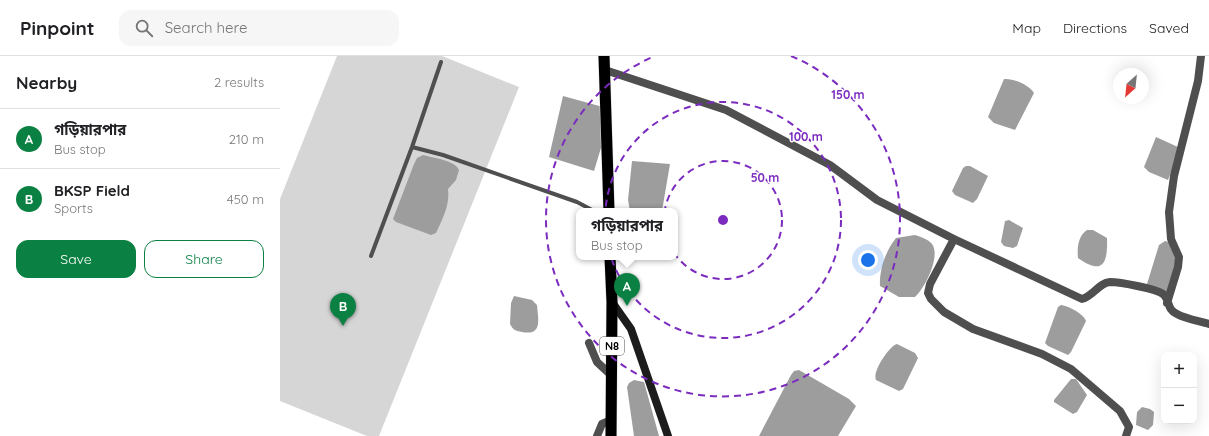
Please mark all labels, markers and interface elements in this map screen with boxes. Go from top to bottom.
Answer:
search box [119,10,399,46]
text: Pinpoint [20,16,95,40]
icon: search [133,17,155,39]
text: Search here [165,18,247,37]
text: Map [1012,19,1041,37]
text: Directions [1063,19,1127,37]
text: Saved [1149,19,1189,37]
north arrow [1113,68,1149,104]
text: Nearby [16,72,77,93]
text: 2 results [214,74,264,90]
text: 150 m [831,87,865,102]
text: গড়িয়ারপার [54,120,126,139]
text: 100 m [789,129,823,144]
text: A [25,131,33,147]
text: 210 m [229,131,264,147]
text: Bus stop [54,141,106,157]
text: 50 m [751,170,779,185]
text: BKSP Field [54,181,130,200]
text: B [25,191,33,207]
text: 450 m [227,191,264,207]
text: Sports [54,200,93,216]
popup [576,208,678,260]
centre of rings [716,213,730,227]
text: গড়িয়ারপার [591,216,663,235]
text: Bus stop [591,237,643,253]
button: Save [16,240,136,278]
button: Share [144,240,264,278]
your location [858,250,878,270]
pin: A [614,273,640,306]
pin: B [330,293,356,326]
road number: N8 [600,337,624,355]
map controls [1161,352,1197,424]
button: + [1161,352,1197,388]
button: − [1161,388,1197,424]

